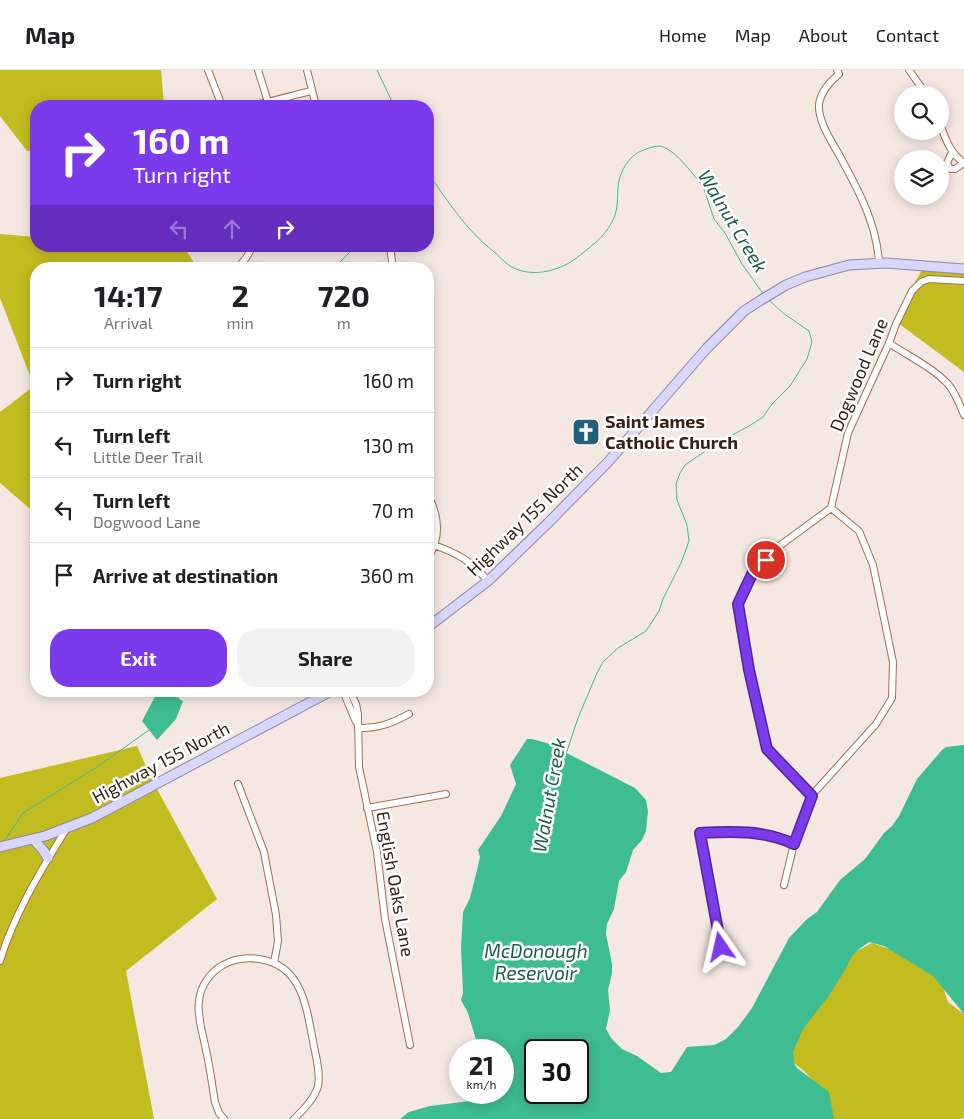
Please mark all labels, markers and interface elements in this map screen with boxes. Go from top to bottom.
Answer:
text: Map [25,20,75,49]
text: Home [659,24,707,46]
text: Map [735,24,771,46]
text: About [799,24,848,46]
text: Contact [876,24,939,46]
map controls [894,85,949,205]
button: search [894,85,949,140]
text: 160 m [133,119,229,161]
icon: right [50,120,115,185]
button: layers [894,150,949,205]
text: Turn right [133,161,231,187]
water label: Walnut Creek [694,165,773,276]
icon: left [165,215,193,243]
icon: ahead [218,215,246,243]
icon: right [271,215,299,243]
text: 14:17 [94,277,163,313]
text: 2 [231,277,249,313]
text: 720 [318,277,370,313]
text: Arrival [104,313,153,332]
text: min [227,313,254,332]
text: m [337,313,351,332]
street label: Dogwood Lane [824,315,892,435]
icon: right [50,366,78,394]
text: Turn right [93,369,181,392]
text: 160 m [363,369,414,392]
place label: Saint James Catholic Church [605,410,738,453]
church icon: Saint James Catholic Church [571,417,601,447]
text: Turn left [93,424,170,447]
icon: left [50,431,78,459]
text: 130 m [364,434,414,457]
text: Little Deer Trail [93,447,203,466]
street label: Highway 155 North [462,458,587,580]
text: Turn left [93,489,170,512]
icon: left [50,496,78,524]
text: 70 m [372,499,414,522]
text: Dogwood Lane [93,512,201,531]
pin [745,539,787,581]
icon: arrive [752,546,780,574]
icon: arrive [50,561,78,589]
text: Arrive at destination [93,564,278,587]
text: 360 m [360,564,414,587]
button: Exit [50,629,227,687]
button: Share [237,629,414,687]
street label: Highway 155 North [88,717,233,808]
water label: Walnut Creek [527,736,570,854]
street label: English Oaks Lane [372,809,420,958]
position arrow [694,920,746,972]
water label: McDonough Reservoir [484,939,588,984]
speed limit sign: 30 [524,1039,589,1104]
text: 21 [469,1050,494,1080]
text: km/h [467,1077,496,1091]

